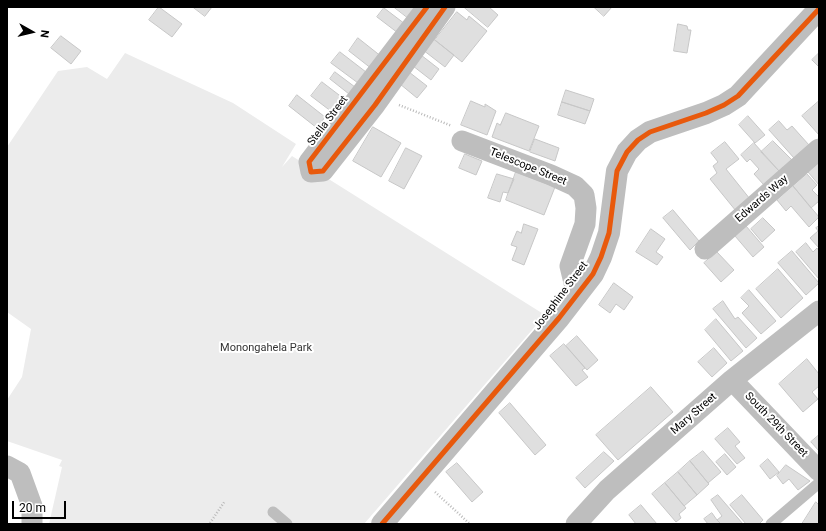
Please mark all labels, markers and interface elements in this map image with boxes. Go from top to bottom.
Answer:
north arrow [12,12,52,52]
text: N [37,29,51,38]
street label: Stella Street [305,93,351,149]
street label: Telescope Street [488,146,568,188]
street label: Edwards Way [733,173,791,225]
street label: Josephine Street [531,259,591,333]
park label: Monongahela Park [220,341,312,355]
street label: South 29th Street [742,390,810,460]
street label: Mary Street [668,391,720,437]
scale bar [14,493,68,519]
text: 20 m [19,501,46,515]

